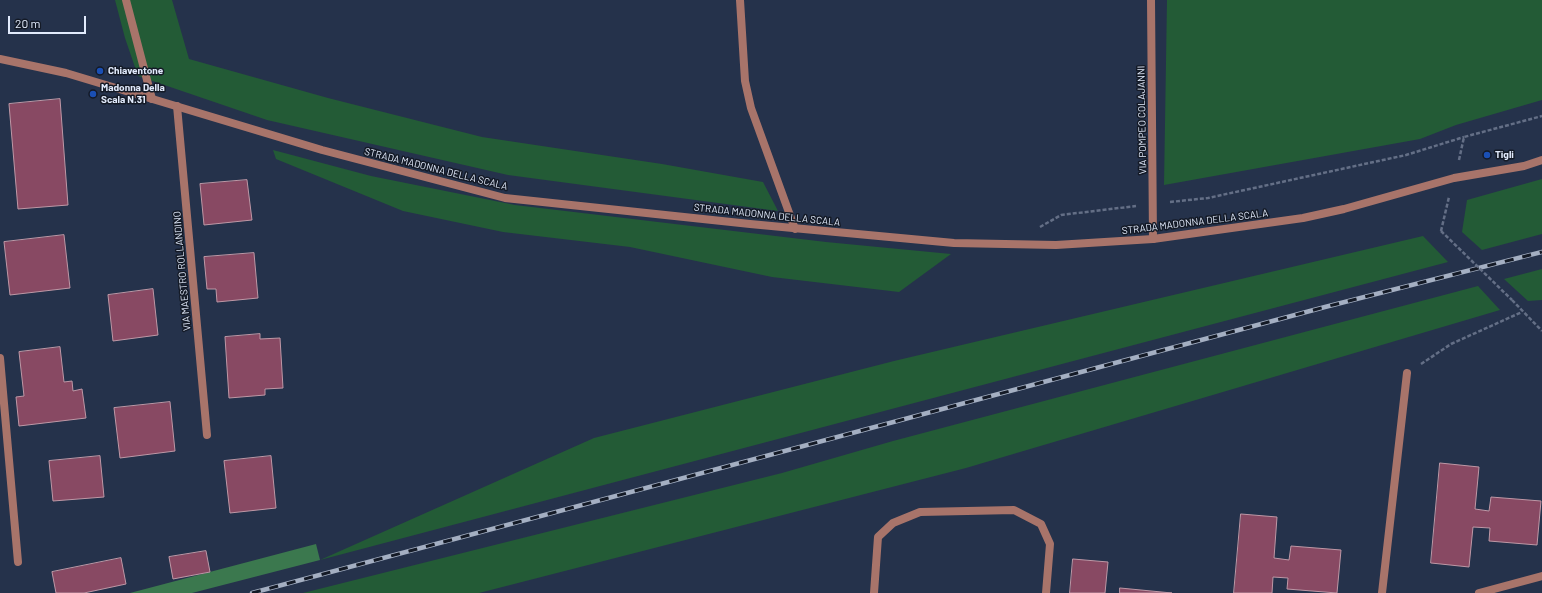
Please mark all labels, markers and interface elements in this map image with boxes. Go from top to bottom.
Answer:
scale bar [10,8,88,34]
text: 20 m [15,16,41,30]
place label: Chiaventone [108,65,163,77]
marker: Chiaventone [95,66,105,76]
street label: VIA POMPEO COLAJANNI [1135,66,1149,174]
place label: Madonna Della Scala N.31 [101,82,165,106]
marker: Madonna Della Scala N.31 [88,89,98,99]
street label: STRADA MADONNA DELLA SCALA [363,145,509,193]
place label: Tigli [1495,149,1514,161]
marker: Tigli [1482,150,1492,160]
street label: STRADA MADONNA DELLA SCALA [693,201,841,229]
street label: STRADA MADONNA DELLA SCALA [1121,207,1269,237]
street label: VIA MAESTRO ROLLANDINO [171,211,193,331]

